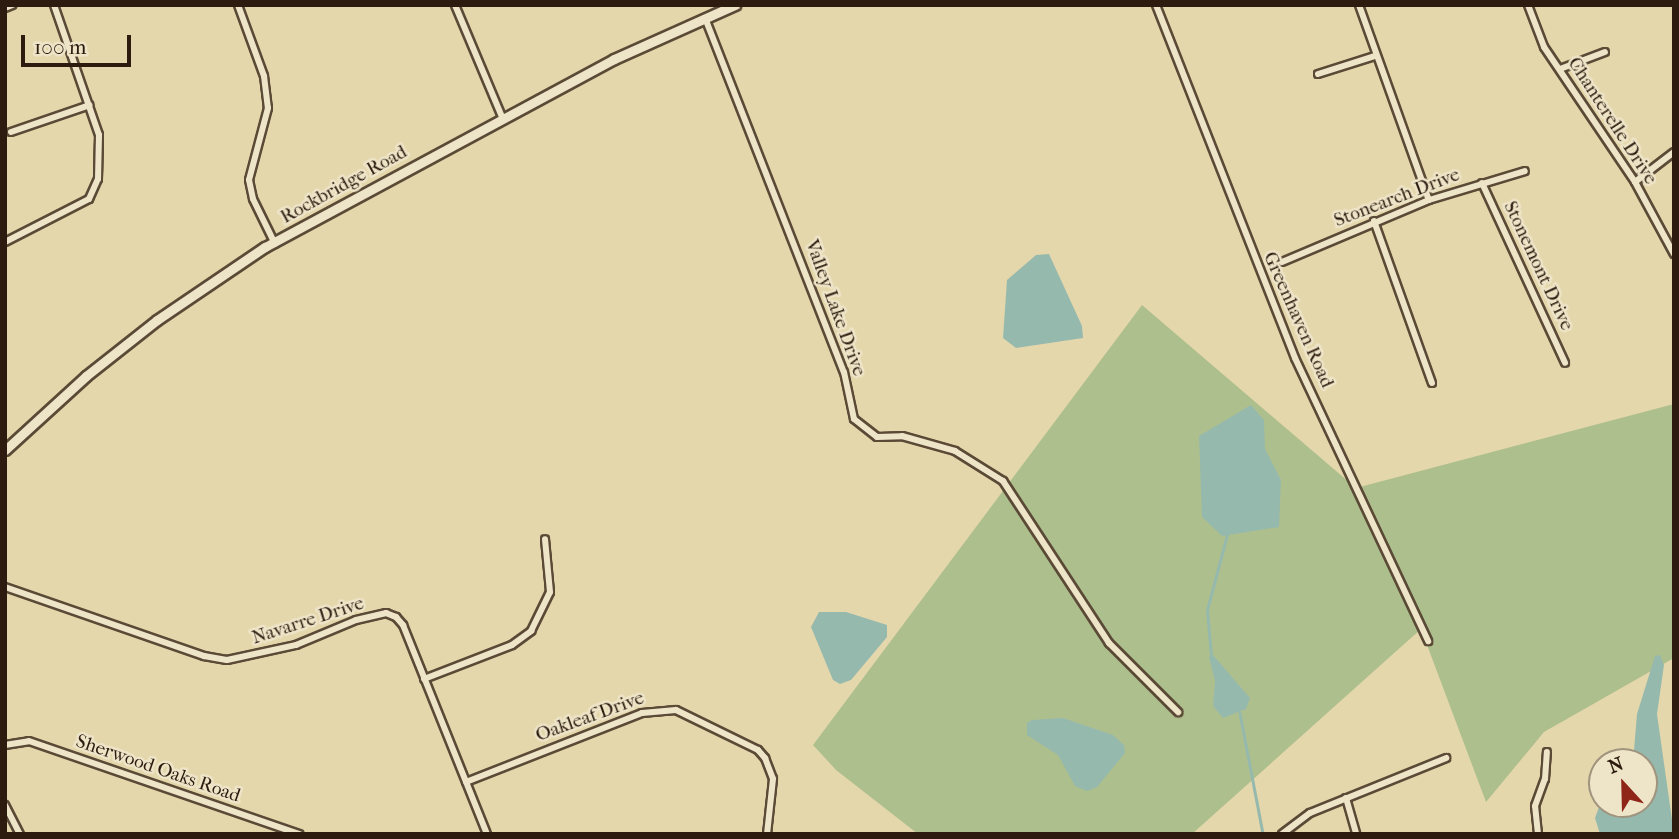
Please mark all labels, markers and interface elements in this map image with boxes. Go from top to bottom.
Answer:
scale bar [24,21,135,65]
text: 100 m [34,35,87,59]
street label: Chanterelle Drive [1562,53,1662,189]
street label: Rockbridge Road [277,141,411,229]
street label: Stonearch Drive [1331,164,1463,232]
street label: Stonemont Drive [1498,198,1578,334]
street label: Valley Lake Drive [800,237,870,379]
street label: Greenhaven Road [1258,249,1338,391]
street label: Navarre Drive [249,592,367,650]
street label: Oakleaf Drive [533,687,647,747]
street label: Sherwood Oaks Road [73,730,243,808]
north arrow [1588,748,1658,818]
text: N [1605,752,1627,778]

